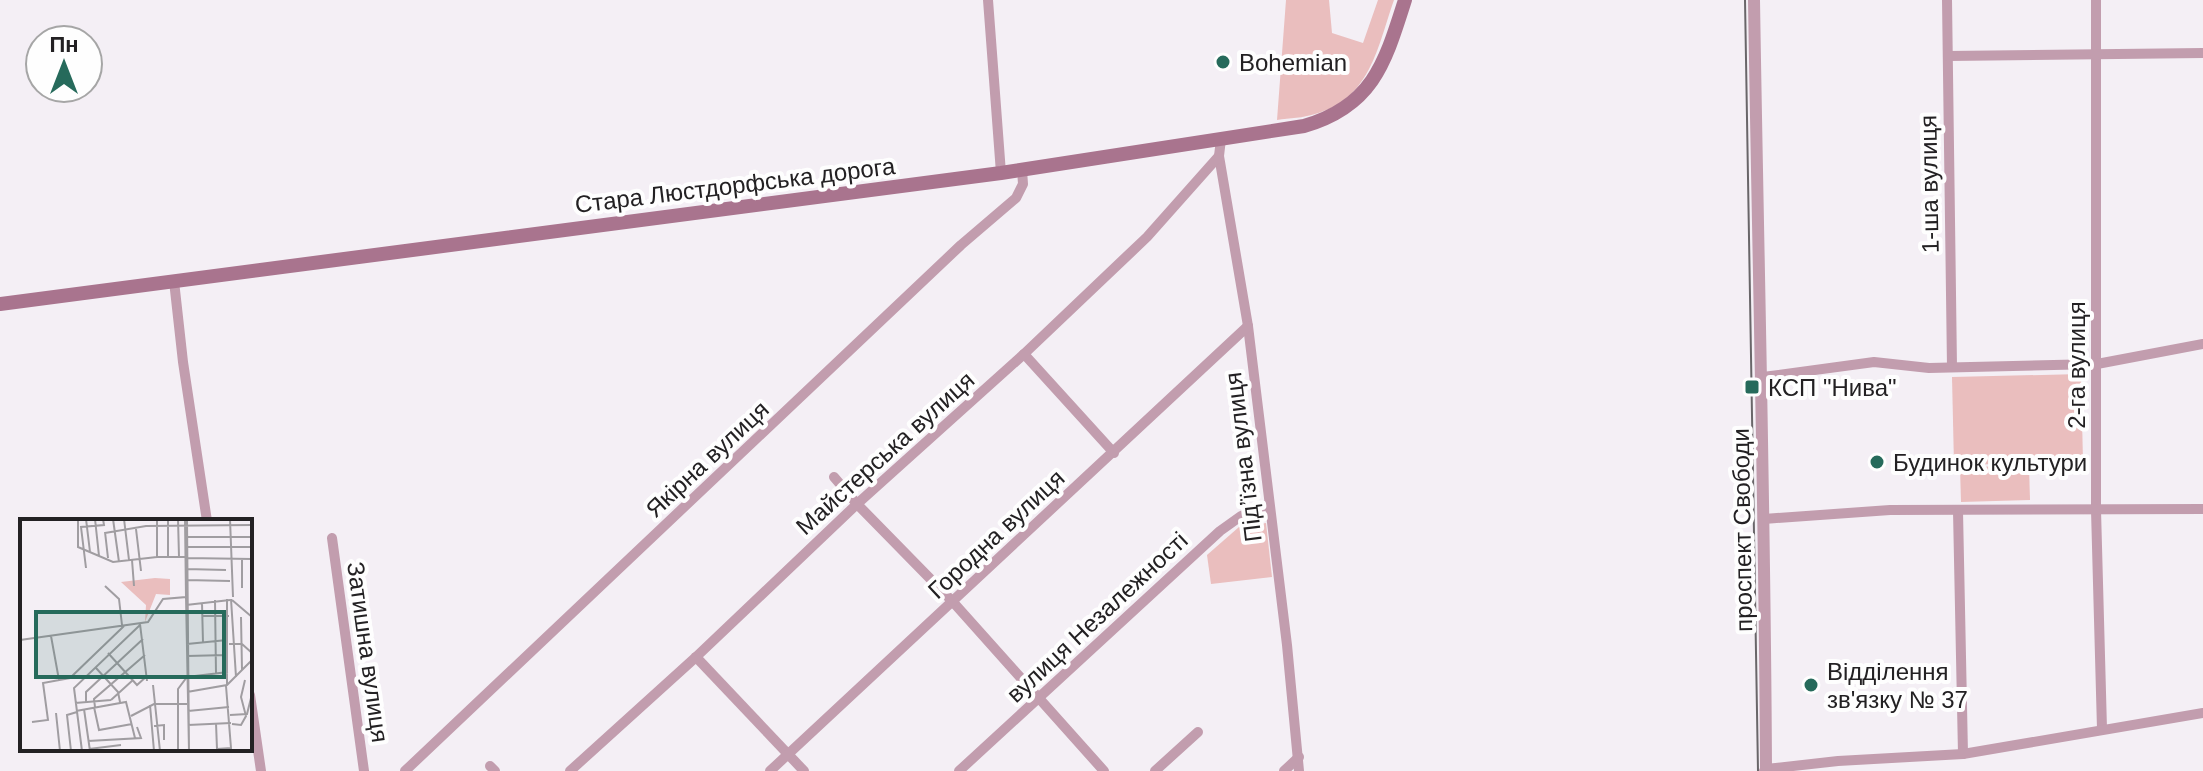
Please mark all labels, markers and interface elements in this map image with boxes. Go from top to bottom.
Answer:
north arrow [24,24,104,104]
text: Пн [49,32,79,57]
place label: Bohemian [1239,49,1347,76]
marker: Bohemian [1214,53,1232,71]
street label: 1-ша вулиця [1914,115,1944,253]
street label: Стара Люстдорфська дорога [573,152,897,218]
street label: 2-га вулиця [2063,301,2090,429]
street label: Майстерська вулиця [791,366,979,540]
street label: Підʼїзна вулиця [1219,371,1267,543]
place label: КСП "Нива" [1768,374,1897,401]
marker: КСП "Нива" [1743,378,1761,396]
street label: Якірна вулиця [640,395,774,523]
street label: проспект Свободи [1727,428,1757,632]
place label: Будинок культури [1893,449,2087,476]
marker: Будинок культури [1868,453,1886,471]
street label: Городна вулиця [922,464,1070,604]
inset map [20,519,252,751]
street label: вулиця Незалежності [1001,526,1193,708]
street label: Затишна вулиця [342,560,394,744]
place label: Відділення зв'язку № 37 [1827,658,1968,713]
marker: Відділення зв'язку № 37 [1802,676,1820,694]

